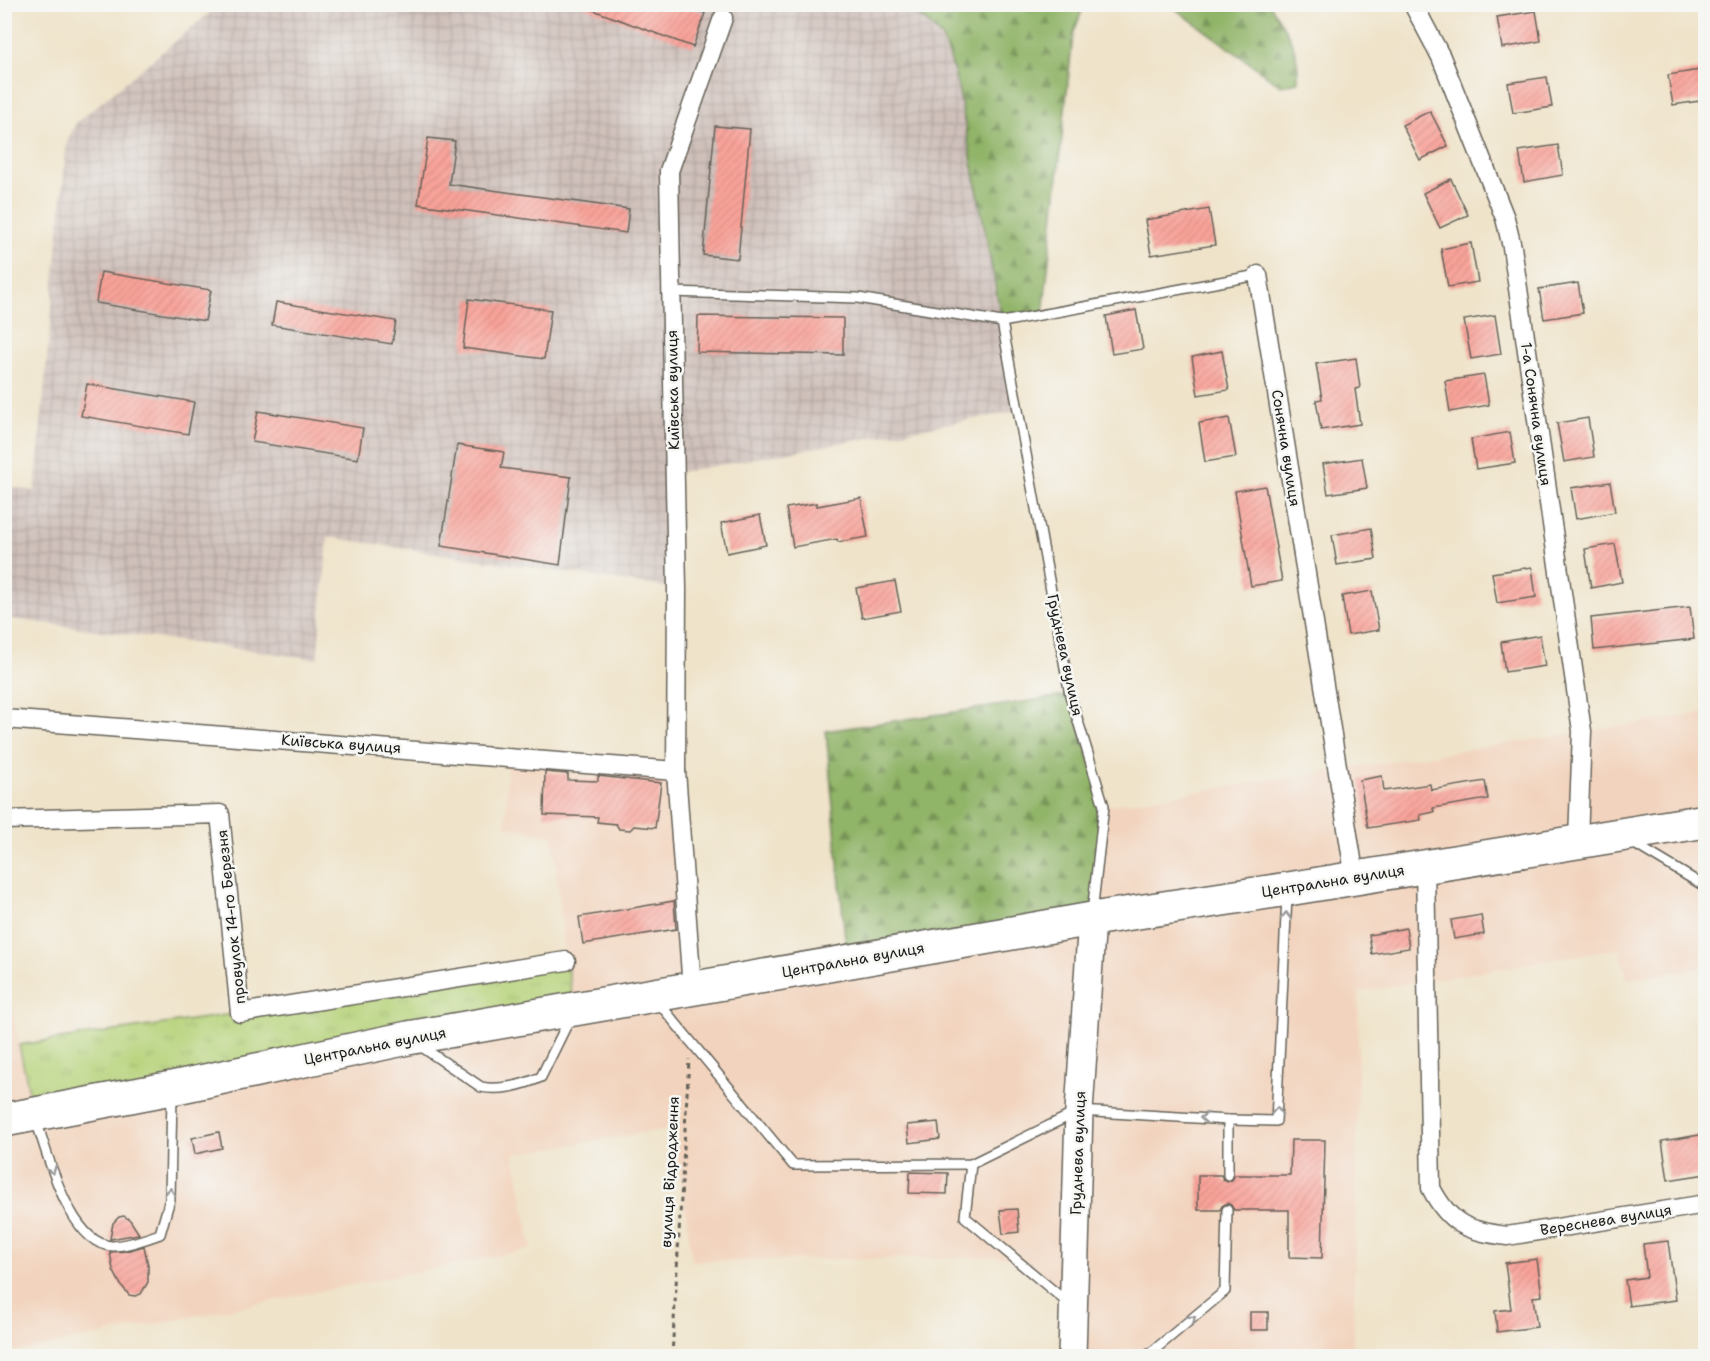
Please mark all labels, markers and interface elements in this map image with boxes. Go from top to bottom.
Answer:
street label: Київська вулиця [662,330,684,450]
street label: 1-а Сонячна вулиця [1516,341,1556,487]
street label: Сонячна вулиця [1267,388,1305,508]
street label: Груднева вулиця [1042,592,1088,718]
street label: Київська вулиця [280,730,402,758]
street label: провулок 14-го Березня [212,829,250,1005]
street label: Центральна вулиця [1260,860,1406,902]
one-way arrow [1280,911,1293,920]
street label: Центральна вулиця [780,938,926,982]
street label: Центральна вулиця [302,1022,448,1070]
street label: Груднева вулиця [1066,1090,1090,1216]
street label: вулиця Відродження [656,1096,684,1248]
one-way arrow [1270,1106,1283,1115]
one-way arrow [1200,1112,1209,1125]
one-way arrow [45,1164,58,1175]
one-way arrow [163,1187,176,1197]
street label: Вереснева вулиця [1539,1200,1673,1240]
one-way arrow [1185,1315,1196,1326]

